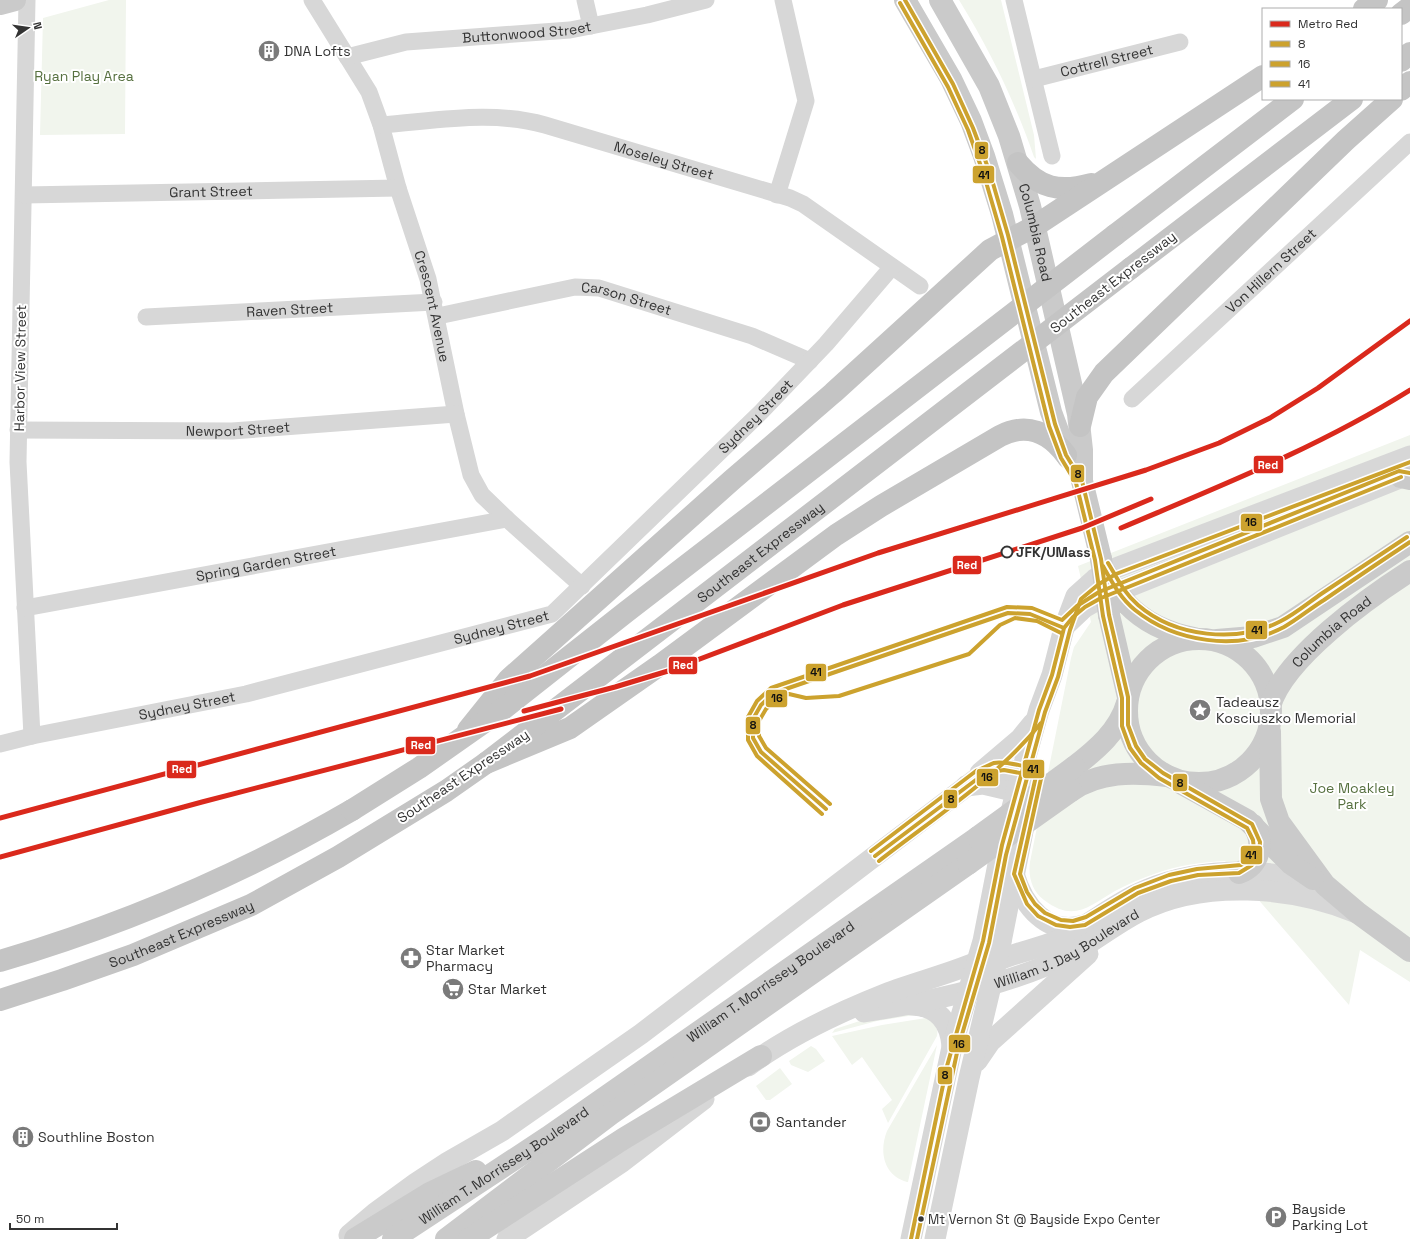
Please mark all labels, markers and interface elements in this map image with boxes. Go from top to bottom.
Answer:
north arrow [8,8,48,48]
legend [1262,8,1402,100]
text: Metro Red [1298,16,1358,32]
street label: Buttonwood Street [461,17,593,47]
text: N [30,21,45,31]
text: 8 [1298,36,1305,52]
building icon: DNA Lofts [256,38,282,64]
street label: Cottrell Street [1058,40,1155,81]
place label: DNA Lofts [284,42,351,60]
text: 16 [1298,56,1310,72]
park label: Ryan Play Area [34,67,134,85]
text: 41 [1298,76,1310,92]
street label: Moseley Street [612,137,716,184]
line badge: 8 [974,141,989,160]
text: 8 [979,143,986,157]
line badge: 41 [972,165,995,184]
text: 41 [978,168,990,182]
street label: Columbia Road [1015,181,1056,283]
street label: Grant Street [169,182,253,201]
street label: Von Hillern Street [1222,224,1320,317]
street label: Southeast Expressway [1046,227,1180,337]
street label: Crescent Avenue [410,248,454,364]
street label: Carson Street [581,278,674,319]
street label: Raven Street [246,298,334,321]
street label: Harbor View Street [10,304,30,432]
street label: Sydney Street [714,375,797,457]
street label: Newport Street [186,418,291,440]
line badge: Red [1253,455,1284,474]
text: Red [1258,458,1278,472]
line badge: 8 [1070,464,1085,483]
text: 8 [1075,467,1082,481]
street label: Southeast Expressway [693,498,828,607]
line badge: 16 [1240,513,1263,532]
text: 16 [1245,515,1257,529]
street label: Spring Garden Street [194,542,338,585]
place label: JFK/UMass [1016,543,1091,561]
marker: JFK/UMass [1000,545,1014,559]
line badge: Red [952,555,982,575]
text: Red [957,558,977,572]
street label: Columbia Road [1288,592,1375,671]
street label: Sydney Street [452,606,551,648]
line badge: 41 [1245,620,1268,640]
text: 41 [1251,623,1263,637]
line badge: Red [668,656,698,675]
text: Red [673,658,693,672]
line badge: 41 [805,663,827,682]
text: 41 [810,665,822,679]
street label: Sydney Street [137,687,237,724]
line badge: 16 [765,689,788,708]
text: 16 [771,691,783,705]
place label: Tadeausz Kosciuszko Memorial [1216,693,1356,727]
place icon: Tadeausz Kosciuszko Memorial [1187,697,1213,723]
line badge: 8 [745,716,761,735]
text: 8 [750,718,757,732]
street label: Southeast Expressway [394,725,532,827]
line badge: Red [405,736,436,755]
text: Red [411,738,431,752]
line badge: 41 [1022,759,1045,779]
line badge: Red [166,760,197,779]
text: Red [172,762,192,776]
text: 41 [1027,762,1039,776]
line badge: 16 [976,768,999,787]
text: 16 [981,770,993,784]
line badge: 8 [1172,773,1188,792]
text: 8 [1177,776,1184,790]
park label: Joe Moakley Park [1309,779,1395,813]
line badge: 8 [943,789,958,809]
text: 8 [948,792,955,806]
line badge: 41 [1240,845,1263,865]
text: 41 [1245,848,1257,862]
street label: Southeast Expressway [106,896,256,972]
street label: William J. Day Boulevard [992,905,1142,992]
street label: William T. Morrissey Boulevard [683,917,858,1046]
place label: Star Market Pharmacy [426,941,505,975]
pharmacy icon: Star Market Pharmacy [398,945,424,971]
supermarket icon: Star Market [440,976,466,1002]
place label: Star Market [468,980,547,998]
line badge: 16 [948,1034,971,1053]
text: 16 [953,1037,965,1051]
line badge: 8 [937,1066,953,1085]
text: 8 [942,1068,949,1082]
street label: William T. Morrissey Boulevard [415,1102,592,1228]
bank icon: Santander [747,1109,773,1135]
place label: Santander [776,1113,847,1131]
building icon: Southline Boston [10,1124,36,1150]
place label: Southline Boston [38,1128,155,1146]
place label: Bayside Parking Lot [1292,1200,1368,1234]
parking icon: Bayside Parking Lot [1263,1204,1289,1230]
scale bar [10,1205,117,1231]
text: 50 m [16,1211,44,1227]
place label: Mt Vernon St @ Bayside Expo Center [928,1211,1160,1228]
marker: Mt Vernon St @ Bayside Expo Center [916,1214,926,1224]

